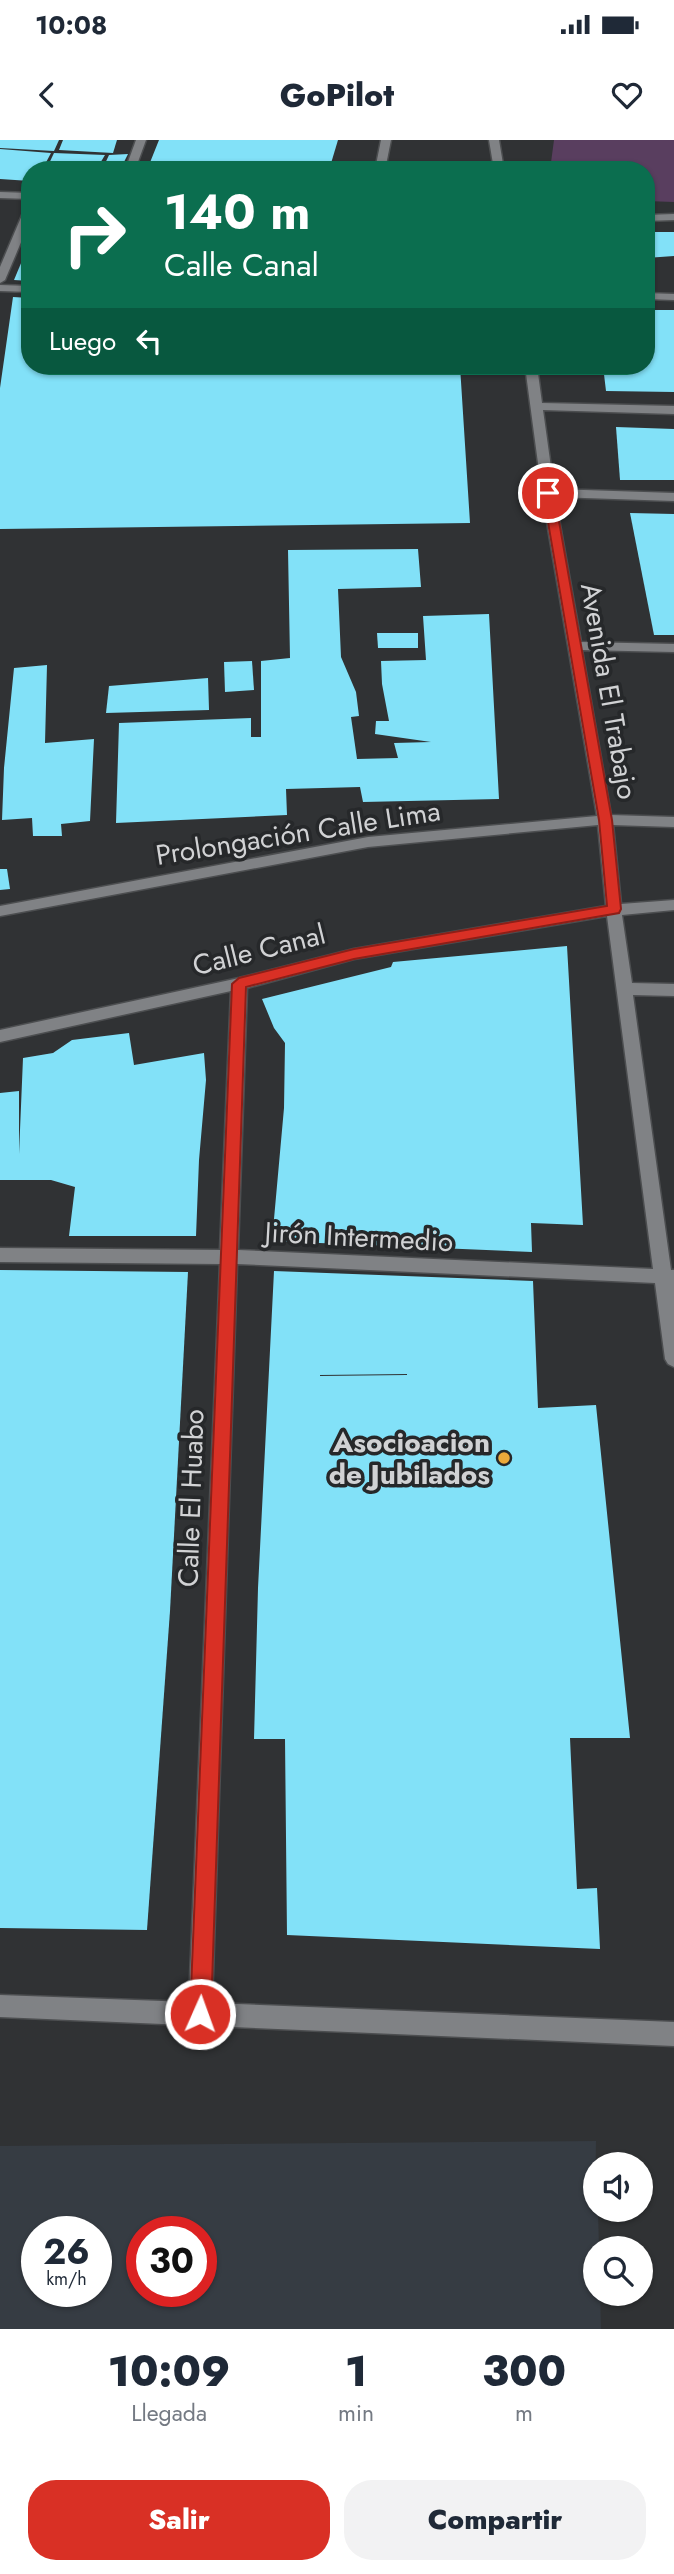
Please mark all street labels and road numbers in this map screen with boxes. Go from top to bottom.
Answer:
street label: Avenida El Trabajo [570,580,648,802]
street label: Prolongación Calle Lima [153,790,443,876]
street label: Calle Canal [188,914,330,986]
street label: Jirón Intermedio [260,1211,454,1262]
street label: Calle El Huabo [167,1408,215,1588]

